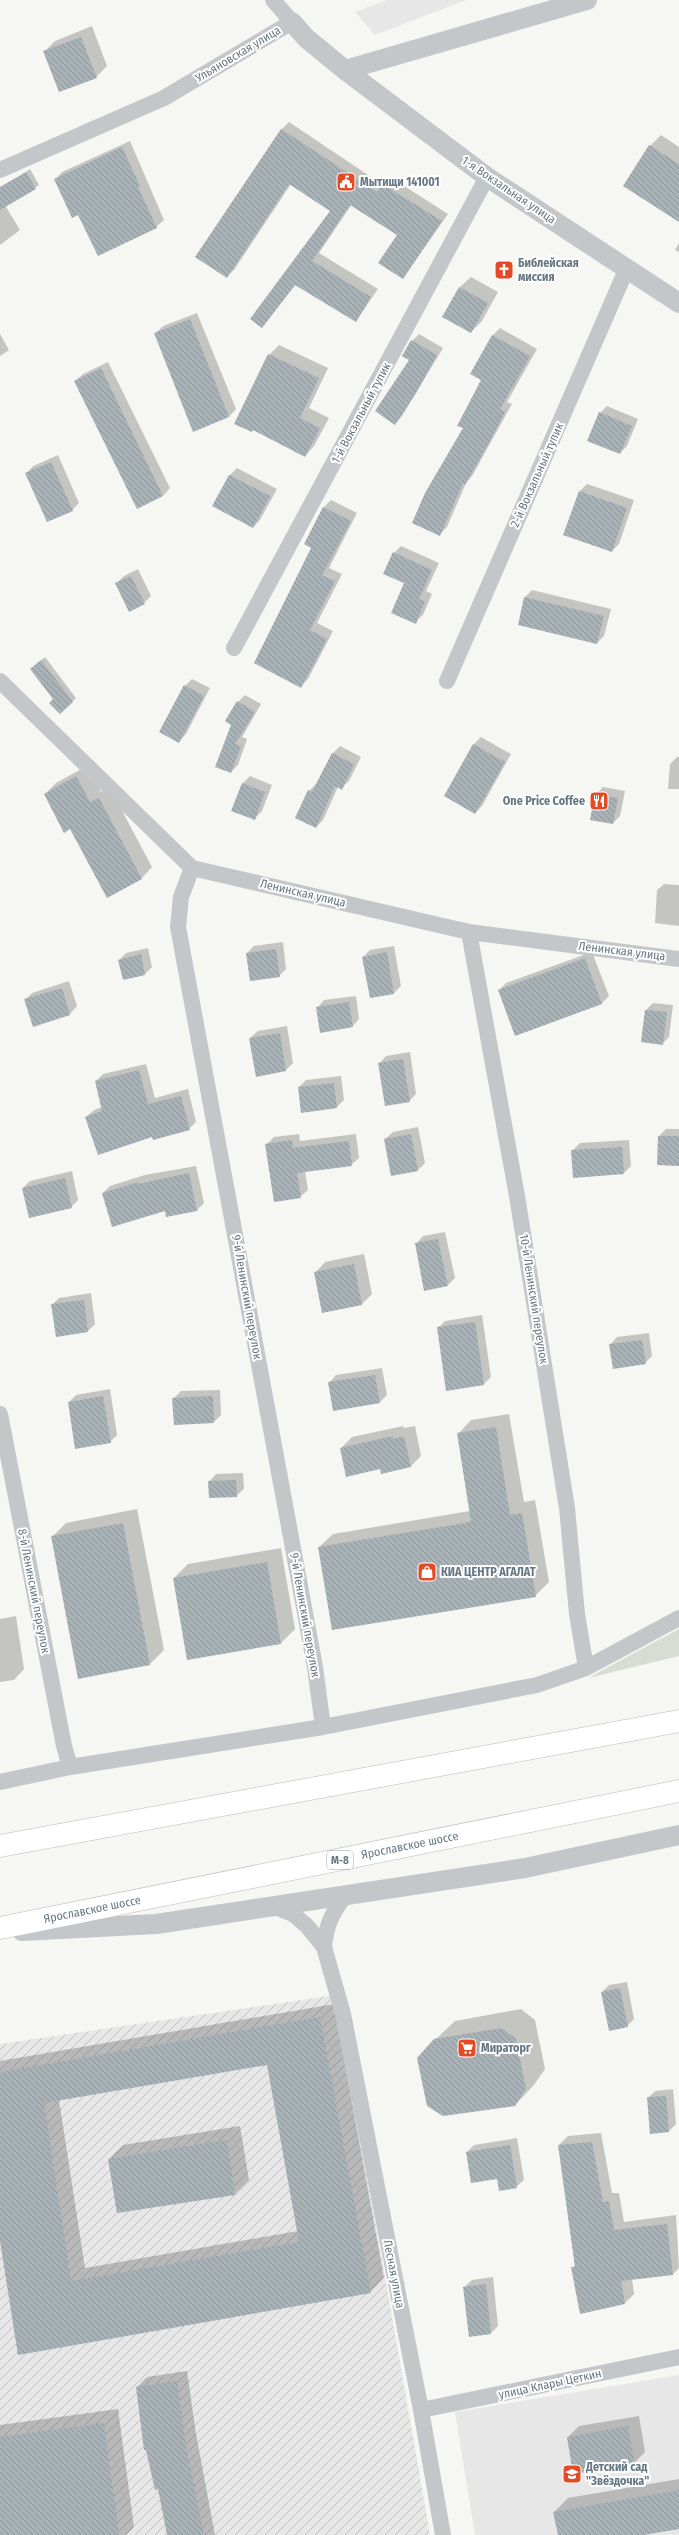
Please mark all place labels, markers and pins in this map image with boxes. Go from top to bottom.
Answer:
public building icon: Мытищи 141001 [335,171,357,193]
place label: Мытищи 141001 [360,175,440,189]
place label: Библейская миссия [518,256,579,284]
church icon: Библейская миссия [493,259,515,281]
restaurant icon: One Price Coffee [588,790,610,812]
place label: One Price Coffee [503,794,585,808]
shop icon: КИА ЦЕНТР АГАЛАТ [416,1561,438,1583]
place label: КИА ЦЕНТР АГАЛАТ [441,1565,536,1579]
supermarket icon: Мираторг [456,2037,478,2059]
place label: Мираторг [481,2041,531,2055]
place label: Детский сад "Звёздочка" [585,2460,649,2488]
school or university icon: Детский сад "Звёздочка" [561,2463,583,2485]

